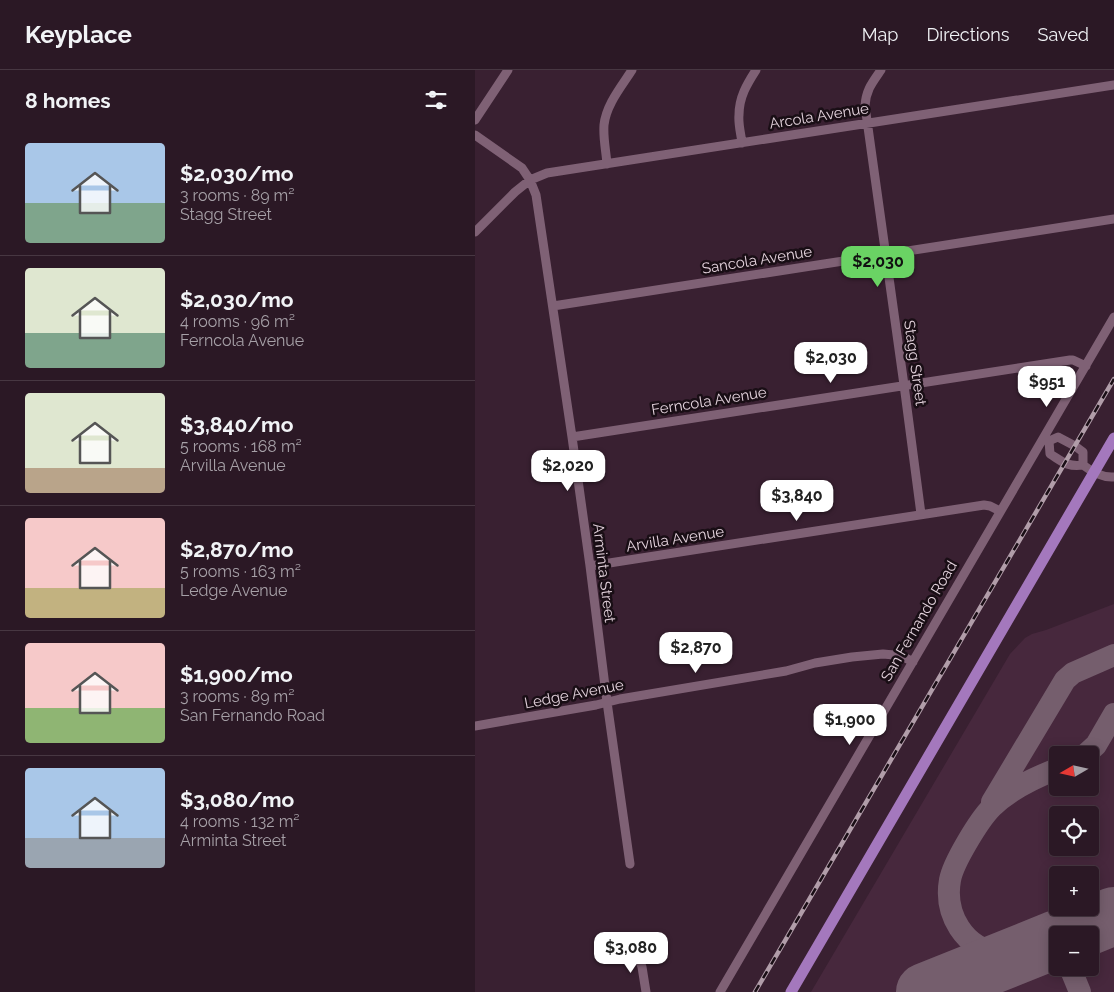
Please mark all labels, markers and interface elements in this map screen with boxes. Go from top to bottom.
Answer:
text: Keyplace [25,20,132,49]
text: Map [862,24,898,45]
text: Directions [926,24,1010,45]
text: Saved [1038,24,1089,45]
icon: filters [422,86,450,114]
text: 8 homes [25,88,111,113]
street label: Arcola Avenue [768,99,870,133]
text: $2,030/mo [180,161,294,186]
icon: home [65,163,125,223]
text: 3 rooms · 89 m² [180,186,295,205]
text: Stagg Street [180,205,272,224]
street label: Sancola Avenue [701,242,814,278]
pin: $2,030 [837,246,919,288]
text: $2,030 [852,252,904,271]
text: $2,030/mo [180,287,294,312]
icon: home [65,288,125,348]
text: 4 rooms · 96 m² [180,312,295,331]
street label: Stagg Street [900,319,930,407]
text: Ferncola Avenue [180,331,304,350]
pin: $2,030 [790,342,872,384]
text: $2,030 [805,348,857,367]
pin: $951 [1017,366,1077,408]
text: $951 [1029,372,1065,391]
street label: Ferncola Avenue [650,383,768,419]
text: $3,840/mo [180,412,293,437]
icon: home [65,413,125,473]
text: 5 rooms · 168 m² [180,437,302,456]
pin: $2,020 [527,450,609,492]
text: Arvilla Avenue [180,456,286,475]
text: $2,020 [542,456,594,475]
pin: $3,840 [756,480,838,522]
text: $3,840 [771,486,823,505]
street label: Arminta Street [589,522,619,624]
street label: Arvilla Avenue [625,522,725,556]
text: $2,870/mo [180,537,293,562]
icon: home [65,538,125,598]
street label: San Fernando Road [877,558,961,684]
text: 5 rooms · 163 m² [180,562,301,581]
text: Ledge Avenue [180,581,288,600]
pin: $2,870 [655,632,737,674]
text: $2,870 [670,638,722,657]
text: $1,900/mo [180,662,293,687]
icon: home [65,663,125,723]
street label: Ledge Avenue [523,676,625,712]
text: 3 rooms · 89 m² [180,687,295,706]
pin: $1,900 [809,704,891,746]
text: San Fernando Road [180,706,325,725]
text: $1,900 [825,710,875,729]
north arrow [1049,746,1099,796]
map controls [1049,746,1099,976]
text: $3,080/mo [180,787,294,812]
icon: home [65,788,125,848]
button: locate [1049,806,1099,856]
text: 4 rooms · 132 m² [180,812,300,831]
text: Arminta Street [180,831,286,850]
button: + [1049,866,1099,916]
button: − [1049,926,1099,976]
pin: $3,080 [590,932,672,974]
text: $3,080 [605,938,657,957]

